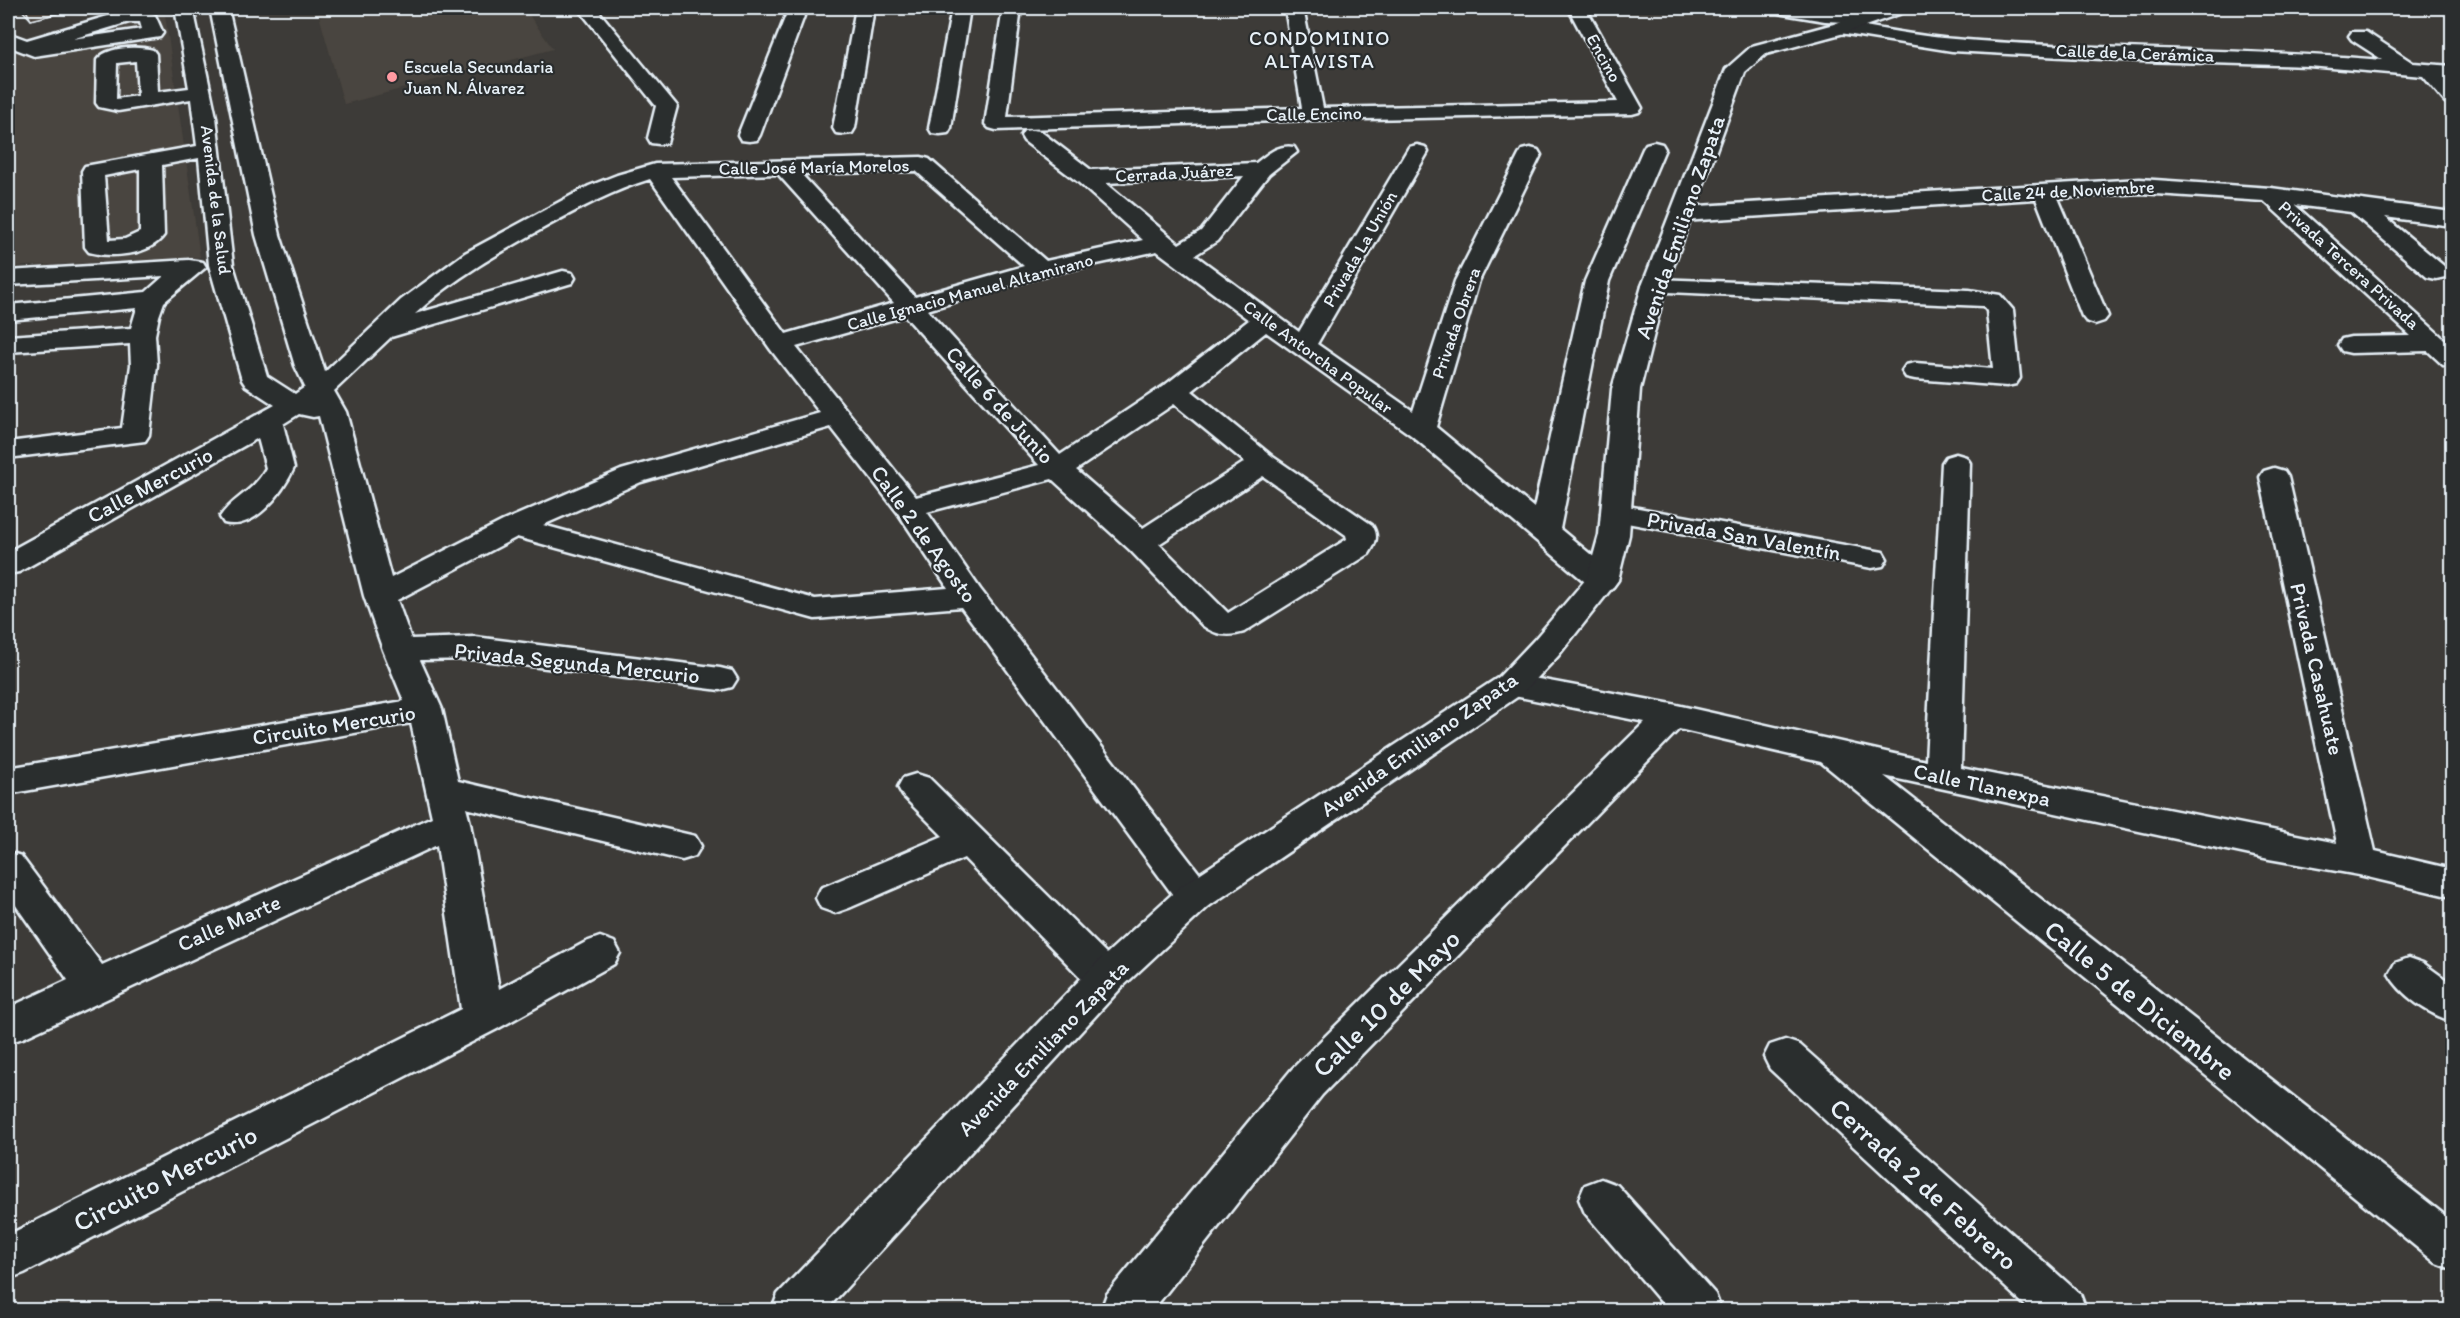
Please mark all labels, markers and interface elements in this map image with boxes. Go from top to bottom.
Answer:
district label: CONDOMINIO ALTAVISTA [1249,26,1391,73]
street label: Encino [1582,30,1626,86]
street label: Calle de la Cerámica [2055,39,2215,67]
place label: Escuela Secundaria Juan N. Álvarez [404,56,554,99]
marker: Escuela Secundaria Juan N. Álvarez [385,70,399,84]
street label: Calle Encino [1266,102,1362,126]
street label: Avenida Emiliano Zapata [1629,111,1731,342]
street label: Avenida de la Salud [196,124,236,276]
street label: Calle José María Morelos [718,154,910,180]
street label: Cerrada Juárez [1114,159,1234,187]
street label: Calle 24 de Noviembre [1981,175,2155,207]
street label: Privada La Unión [1318,187,1402,311]
street label: Privada Tercera Privada [2274,196,2425,335]
street label: Calle Ignacio Manuel Altamirano [844,249,1096,335]
street label: Privada Obrera [1427,264,1485,382]
street label: Calle Antorcha Popular [1239,295,1398,419]
street label: Calle 6 de Junio [940,340,1060,470]
street label: Calle Mercurio [83,441,217,529]
street label: Calle 2 de Agosto [865,460,983,608]
street label: Privada San Valentín [1645,506,1843,566]
street label: Privada Casahuate [2284,580,2350,758]
street label: Privada Segunda Mercurio [453,637,701,689]
street label: Avenida Emiliano Zapata [1315,665,1523,822]
street label: Circuito Mercurio [250,699,418,751]
street label: Calle Tlanexpa [1911,757,2053,813]
street label: Calle Marte [173,888,285,958]
street label: Calle 5 de Diciembre [2038,913,2242,1087]
street label: Calle 10 de Mayo [1305,922,1467,1084]
street label: Avenida Emiliano Zapata [952,954,1135,1142]
street label: Cerrada 2 de Febrero [1823,1091,2025,1277]
street label: Circuito Mercurio [67,1117,263,1239]

